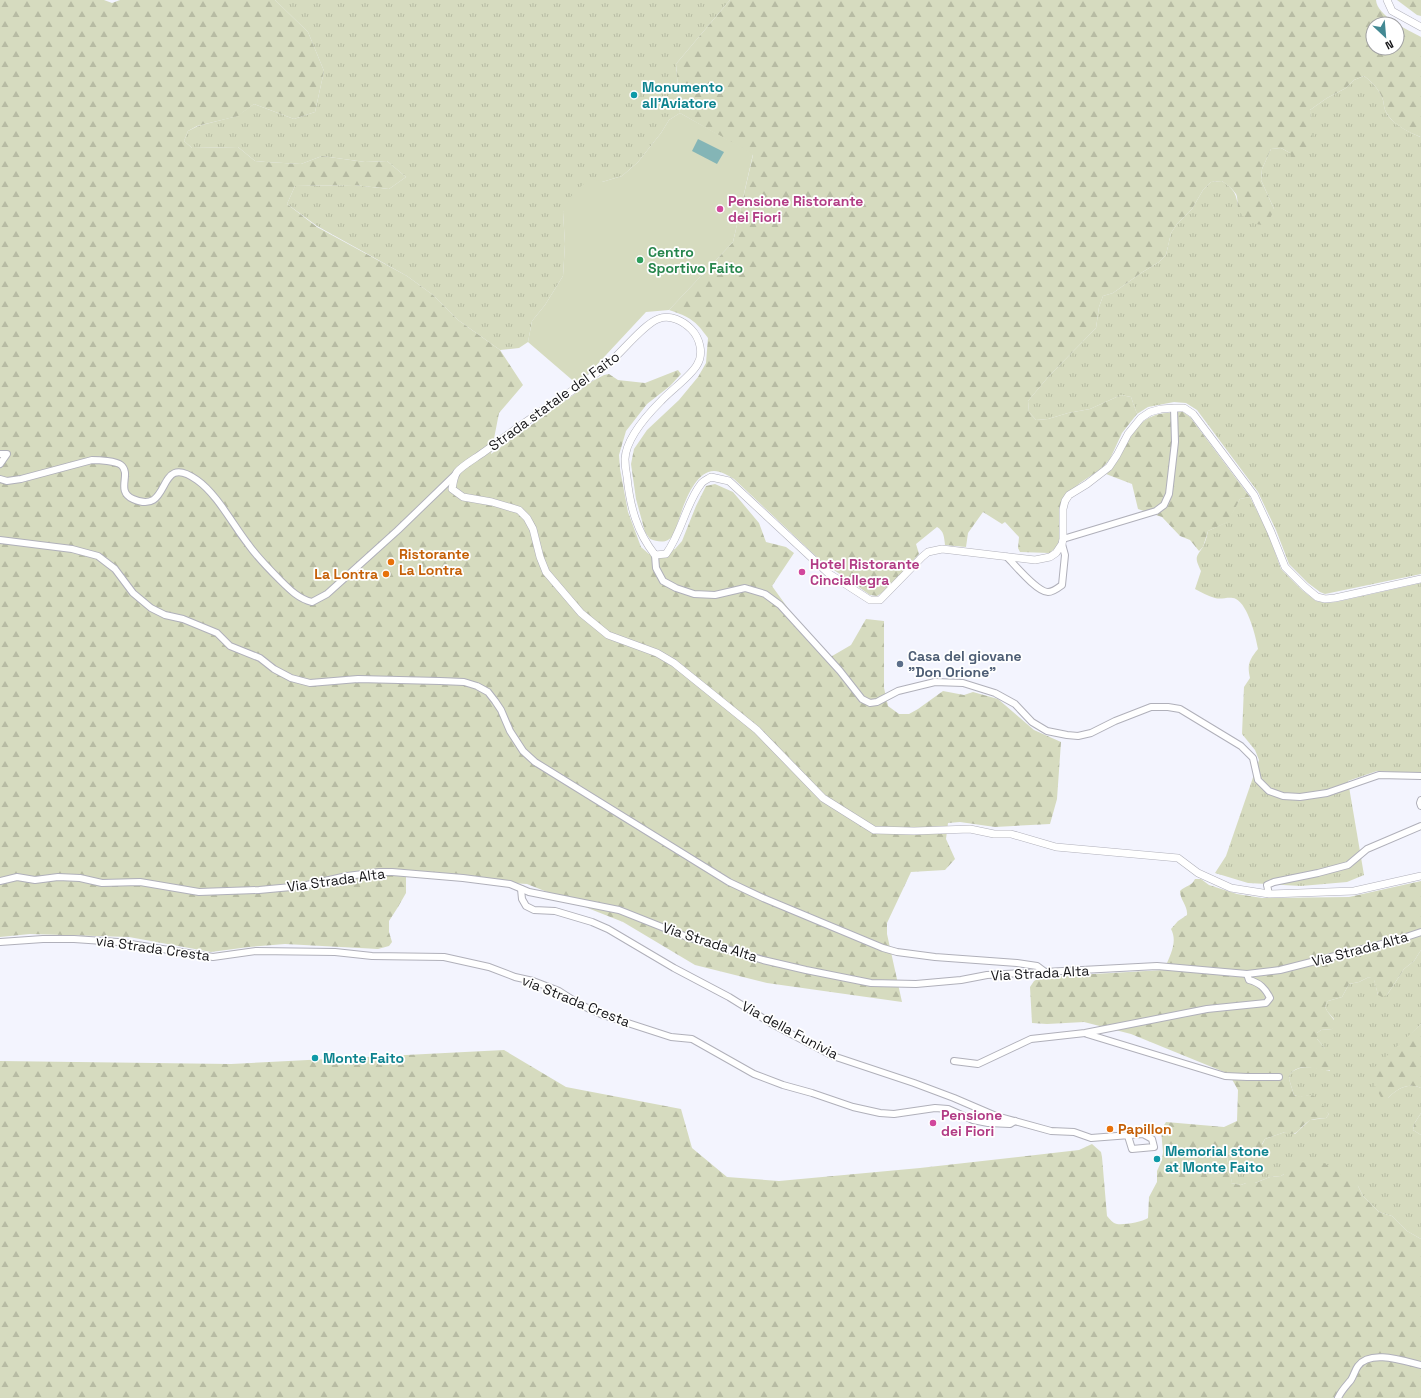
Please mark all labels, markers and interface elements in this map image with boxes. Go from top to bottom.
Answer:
north arrow [1365,16,1405,56]
text: N [1383,37,1396,53]
place label: Monumento all'Aviatore [642,78,723,112]
marker: Monumento all'Aviatore [629,90,639,100]
place label: Pensione Ristorante dei Fiori [728,192,863,226]
marker: Pensione Ristorante dei Fiori [715,204,725,214]
place label: Centro Sportivo Faito [648,243,743,277]
marker: Centro Sportivo Faito [635,255,645,265]
street label: Strada statale del Faito [485,347,623,455]
place label: Ristorante La Lontra [399,545,470,579]
place label: Hotel Ristorante Cinciallegra [810,555,920,589]
marker: Ristorante La Lontra [386,557,396,567]
place label: La Lontra [314,565,378,583]
marker: Hotel Ristorante Cinciallegra [797,567,807,577]
marker: La Lontra [381,569,391,579]
place label: Casa del giovane "Don Orione" [908,647,1022,681]
marker: Casa del giovane "Don Orione" [895,659,905,669]
street label: Via Strada Alta [286,864,386,896]
street label: Via Strada Alta [660,918,760,966]
street label: Via Strada Alta [1310,928,1410,970]
street label: via Strada Cresta [95,931,211,965]
street label: Via Strada Alta [990,961,1090,985]
street label: via Strada Cresta [519,971,633,1031]
street label: Via della Funivia [739,997,841,1063]
place label: Monte Faito [323,1049,404,1067]
marker: Monte Faito [310,1053,320,1063]
place label: Pensione dei Fiori [941,1106,1002,1140]
marker: Pensione dei Fiori [928,1118,938,1128]
place label: Papillon [1118,1120,1172,1138]
marker: Papillon [1105,1124,1115,1134]
place label: Memorial stone at Monte Faito [1165,1142,1269,1176]
marker: Memorial stone at Monte Faito [1152,1154,1162,1164]

